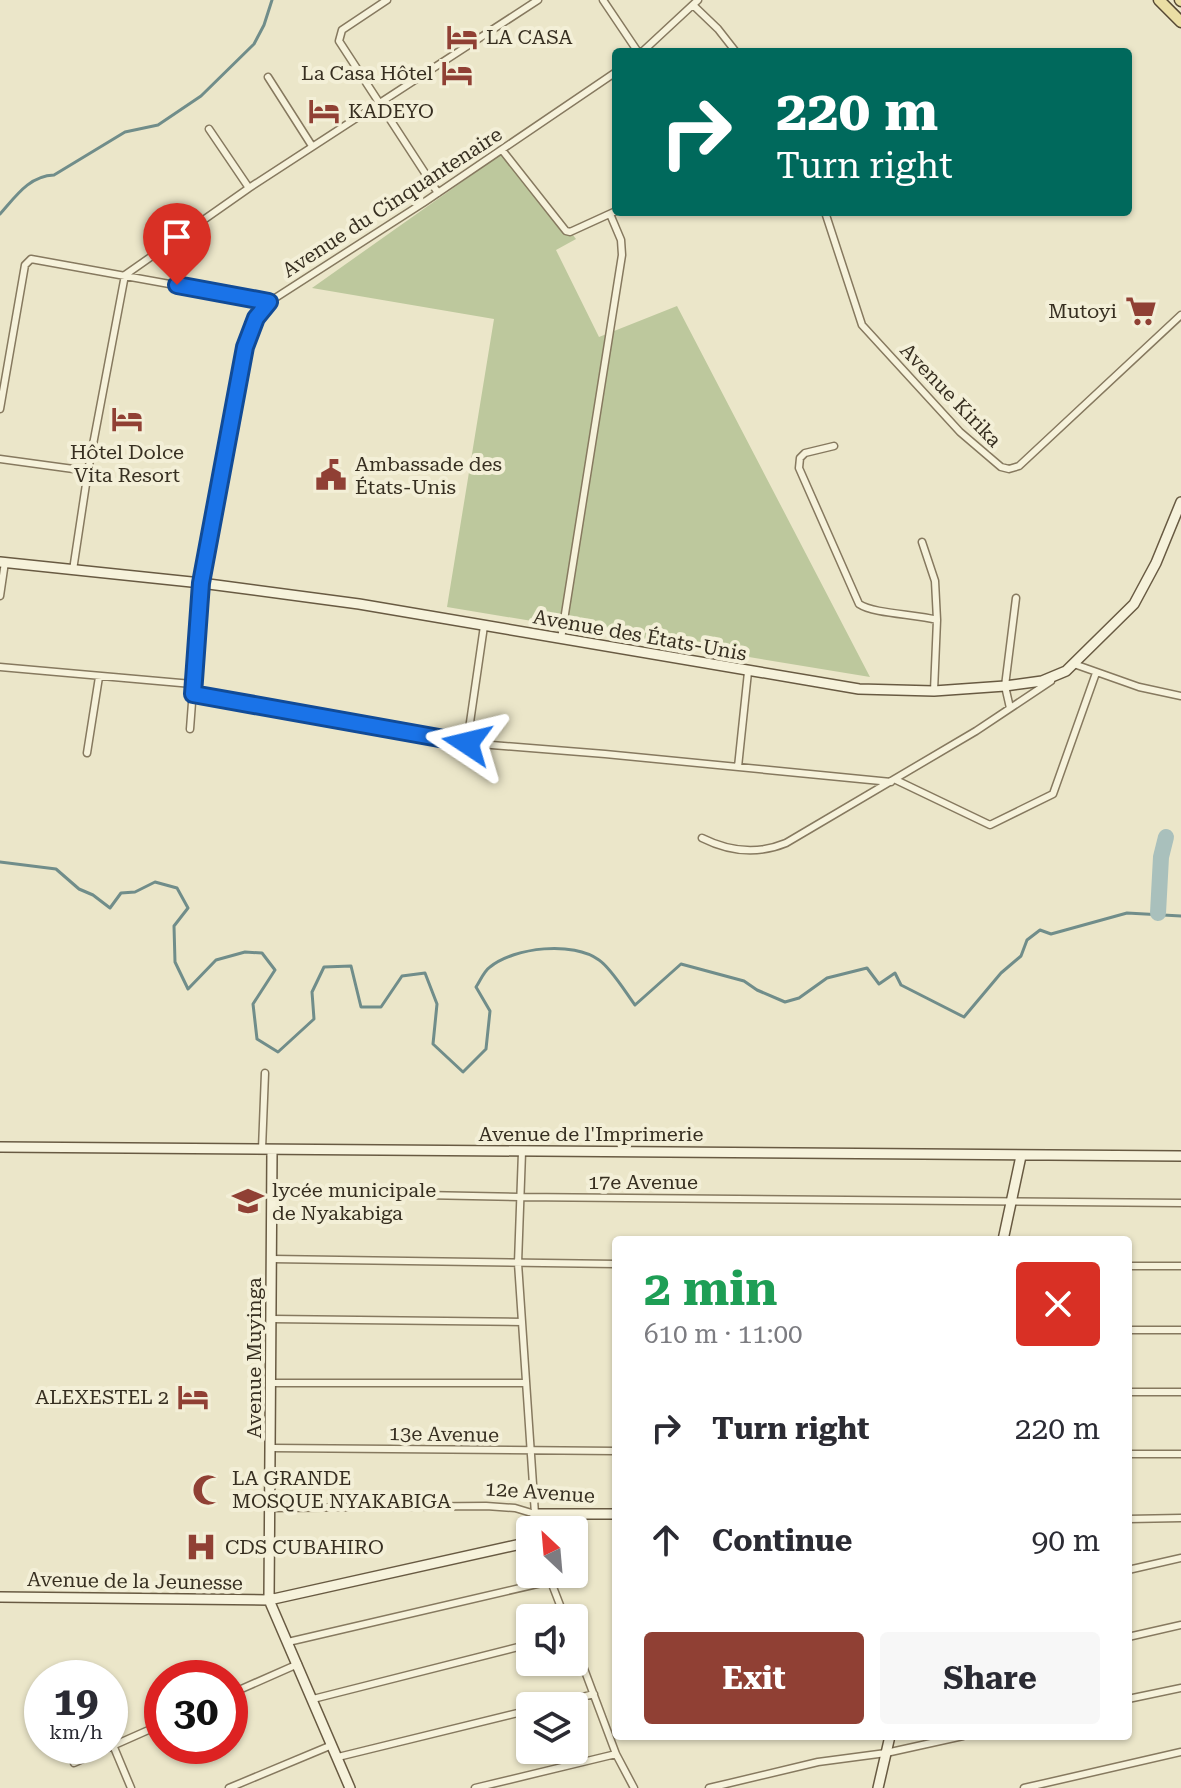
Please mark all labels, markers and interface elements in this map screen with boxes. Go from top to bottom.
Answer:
hotel icon: LA CASA [445,20,479,54]
place label: LA CASA [486,25,572,49]
hotel icon: La Casa Hôtel [440,56,474,90]
place label: La Casa Hôtel [301,61,433,85]
text: 220 m [776,78,938,144]
icon: right [644,80,748,184]
hotel icon: KADEYO [307,94,341,128]
place label: KADEYO [348,99,434,123]
street label: Avenue du Cinquantenaire [278,122,506,282]
text: Turn right [776,145,953,187]
pin [143,203,211,285]
icon: arrive [155,215,199,259]
supermarket icon: Mutoyi [1124,294,1158,328]
place label: Mutoyi [1048,299,1117,323]
street label: Avenue Kirika [895,338,1007,452]
hotel icon: Hôtel Dolce Vita Resort [110,402,144,436]
place label: Hôtel Dolce Vita Resort [70,440,184,487]
place label: Ambassade des États-Unis [355,452,502,499]
public building icon: Ambassade des États-Unis [314,458,348,492]
street label: Avenue des États-Unis [531,604,749,666]
position arrow [425,701,509,785]
street label: Avenue de l'Imprimerie [479,1122,703,1146]
street label: 17e Avenue [588,1170,698,1194]
place label: lycée municipale de Nyakabiga [272,1178,436,1225]
school or university icon: lycée municipale de Nyakabiga [231,1184,265,1218]
text: 2 min [644,1261,777,1317]
button: close [1016,1262,1100,1346]
street label: Avenue Muyinga [242,1277,266,1439]
text: 610 m · 11:00 [644,1319,803,1349]
hotel icon: ALEXESTEL 2 [176,1380,210,1414]
place label: ALEXESTEL 2 [35,1385,169,1409]
icon: right [644,1406,688,1450]
text: Turn right [712,1411,869,1446]
text: 220 m [1015,1411,1100,1446]
street label: 13e Avenue [389,1421,499,1447]
place label: LA GRANDE MOSQUE NYAKABIGA [232,1466,451,1513]
mosque icon: LA GRANDE MOSQUE NYAKABIGA [191,1473,225,1507]
street label: 12e Avenue [484,1476,596,1508]
north arrow [516,1516,588,1588]
map controls [516,1516,588,1764]
icon: ahead [644,1518,688,1562]
text: Continue [712,1523,852,1558]
text: 90 m [1031,1523,1100,1558]
hospital icon: CDS CUBAHIRO [184,1530,218,1564]
place label: CDS CUBAHIRO [225,1535,384,1559]
street label: Avenue de la Jeunesse [27,1567,243,1595]
button: sound [516,1604,588,1676]
button: Exit [644,1632,864,1724]
button: Share [880,1632,1100,1724]
speed limit sign: 30 [144,1660,248,1764]
text: 19 [54,1678,98,1725]
button: layers [516,1692,588,1764]
text: km/h [49,1720,103,1744]

